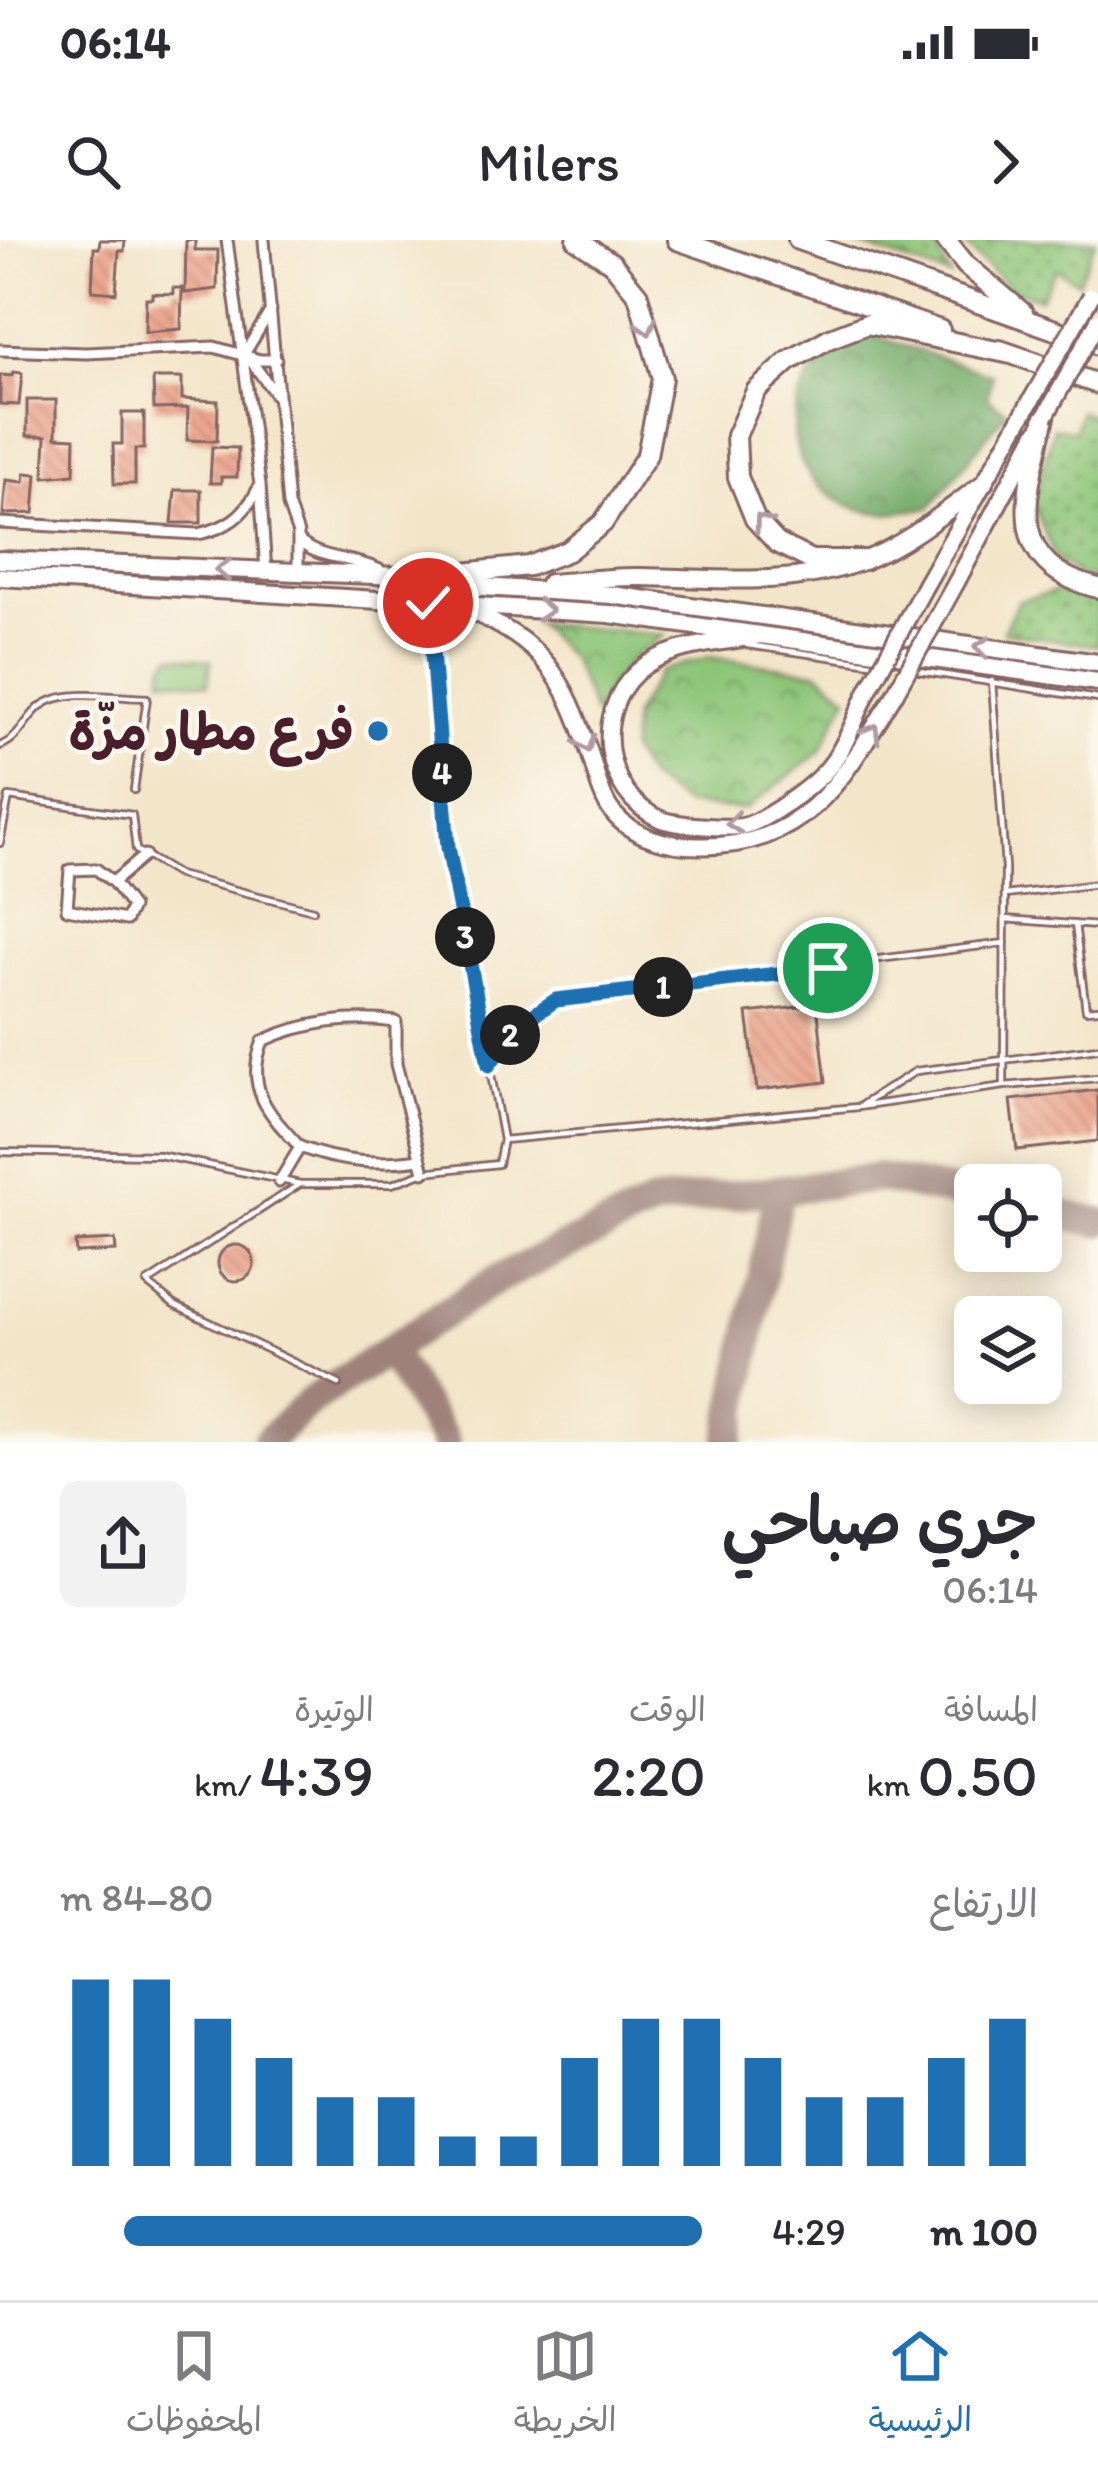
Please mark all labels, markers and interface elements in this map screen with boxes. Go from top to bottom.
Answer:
text: 06:14 [60,15,170,69]
icon: search [60,129,126,195]
icon: forward [972,129,1038,195]
text: Milers [478,130,620,195]
one-way arrow [633,316,658,337]
one-way arrow [754,514,776,536]
pin [377,552,479,654]
one-way arrow [213,557,232,583]
icon: check [395,570,461,636]
one-way arrow [536,597,555,623]
one-way arrow [972,635,992,661]
place label: فرع مطار مزّة [69,701,354,767]
marker: فرع مطار مزّة [365,718,391,744]
one-way arrow [858,723,880,745]
one-way arrow [572,732,596,753]
pin: 4 [412,743,472,803]
text: 4 [432,753,452,792]
one-way arrow [724,809,744,835]
pin: 3 [435,907,495,967]
text: 3 [456,917,474,956]
pin [777,917,879,1019]
icon: arrive [795,935,861,1001]
pin: 1 [633,957,693,1017]
text: 1 [655,967,671,1006]
pin: 2 [480,1005,540,1065]
text: 2 [501,1015,519,1054]
map controls [954,1164,1062,1404]
button: locate [954,1164,1062,1272]
button: layers [954,1296,1062,1404]
button: share [60,1481,186,1607]
text: جري صباحي [721,1481,1038,1561]
text: 06:14 [942,1566,1038,1613]
text: الوتيرة [294,1690,374,1729]
text: الوقت [629,1690,706,1729]
text: المسافة [944,1690,1038,1729]
text: 4:39 [259,1739,374,1811]
text: 2:20 [591,1739,706,1811]
text: 0.50 [918,1739,1038,1811]
text: /km [194,1765,259,1804]
text: km [867,1765,918,1804]
text: 80–84 m [60,1874,214,1921]
text: الارتفاع [929,1880,1038,1927]
text: 4:29 [772,2208,846,2255]
text: 100 m [930,2208,1038,2255]
tab: المحفوظات [126,2323,262,2449]
tab: الخريطة [514,2323,617,2449]
tab: الرئيسية [868,2323,972,2449]

